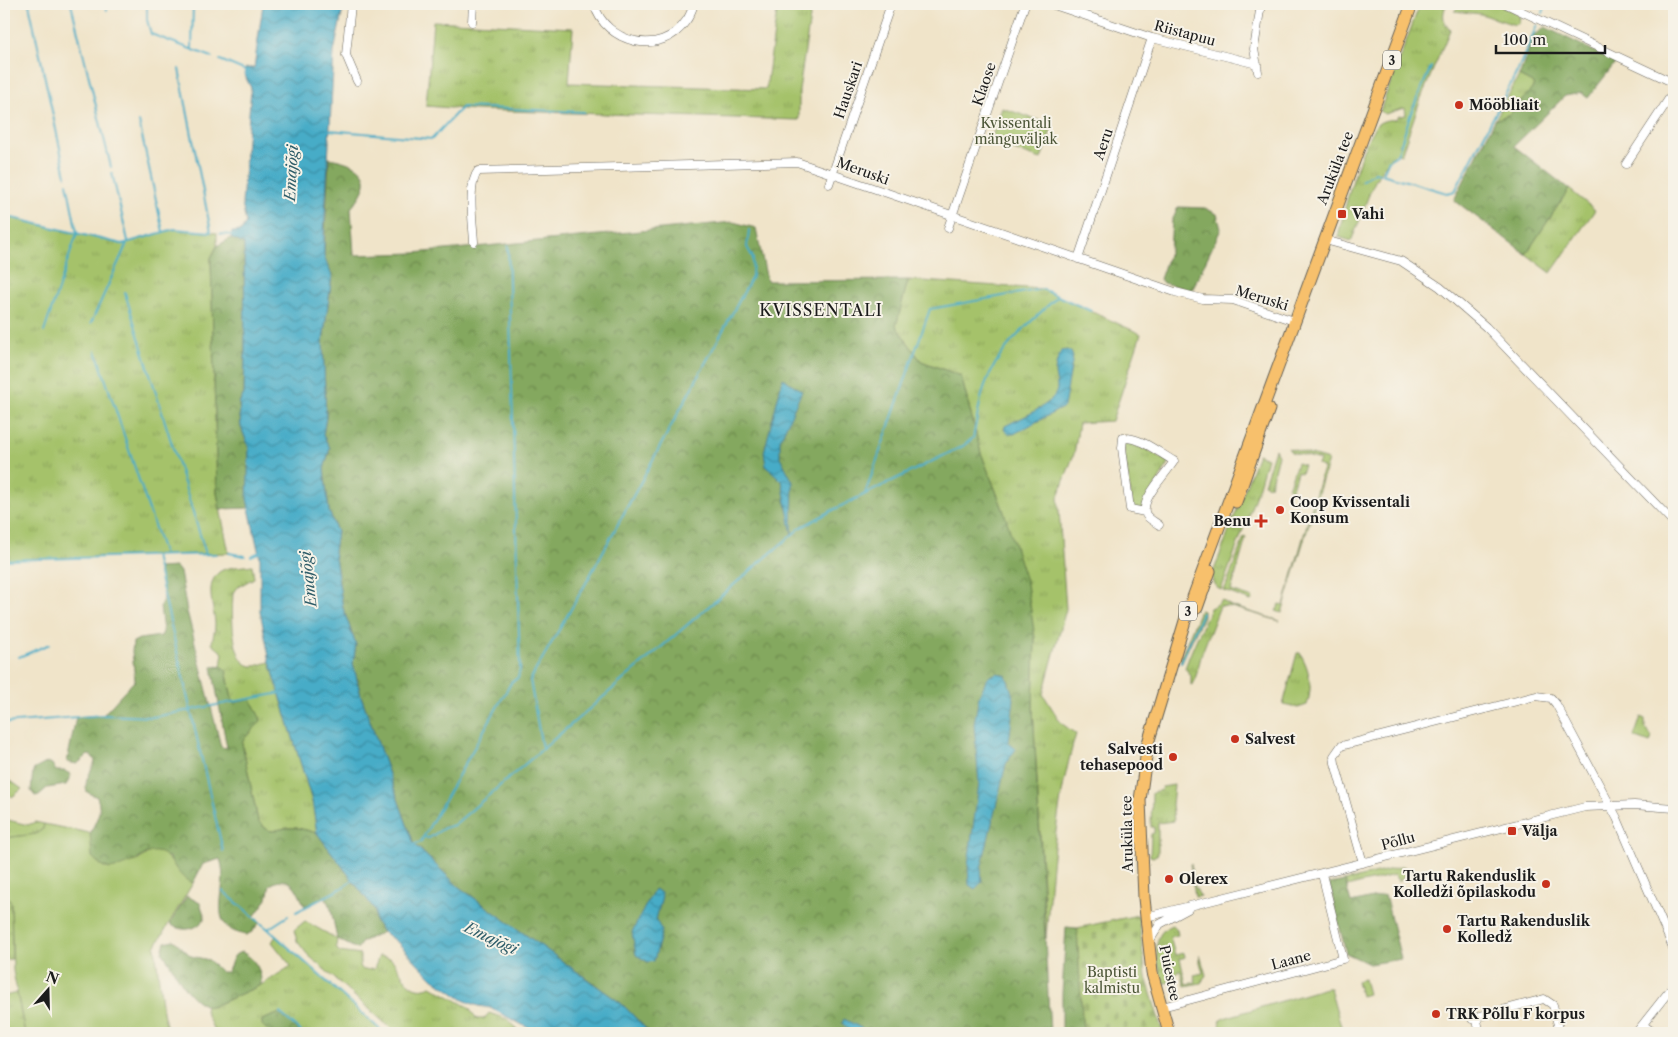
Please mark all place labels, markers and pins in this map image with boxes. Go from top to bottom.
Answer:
place label: Mööbliait [1469,96,1539,114]
marker: Mööbliait [1453,99,1465,111]
place label: Vahi [1351,205,1384,223]
marker: Vahi [1336,208,1348,220]
place label: Coop Kvissentali Konsum [1290,493,1410,527]
marker: Coop Kvissentali Konsum [1274,504,1286,516]
place label: Benu [1213,512,1251,530]
marker: Benu [1255,515,1267,527]
place label: Salvest [1245,730,1296,748]
marker: Salvest [1229,733,1241,745]
place label: Salvesti tehasepood [1080,740,1164,774]
marker: Salvesti tehasepood [1167,751,1179,763]
place label: Välja [1521,822,1558,840]
marker: Välja [1506,825,1518,837]
place label: Tartu Rakenduslik Kolledži õpilaskodu [1393,867,1537,901]
place label: Olerex [1179,870,1229,888]
marker: Olerex [1163,873,1175,885]
marker: Tartu Rakenduslik Kolledži õpilaskodu [1540,878,1552,890]
place label: Tartu Rakenduslik Kolledž [1457,912,1591,946]
marker: Tartu Rakenduslik Kolledž [1441,923,1453,935]
place label: TRK Põllu F korpus [1446,1005,1585,1023]
marker: TRK Põllu F korpus [1430,1008,1442,1020]

